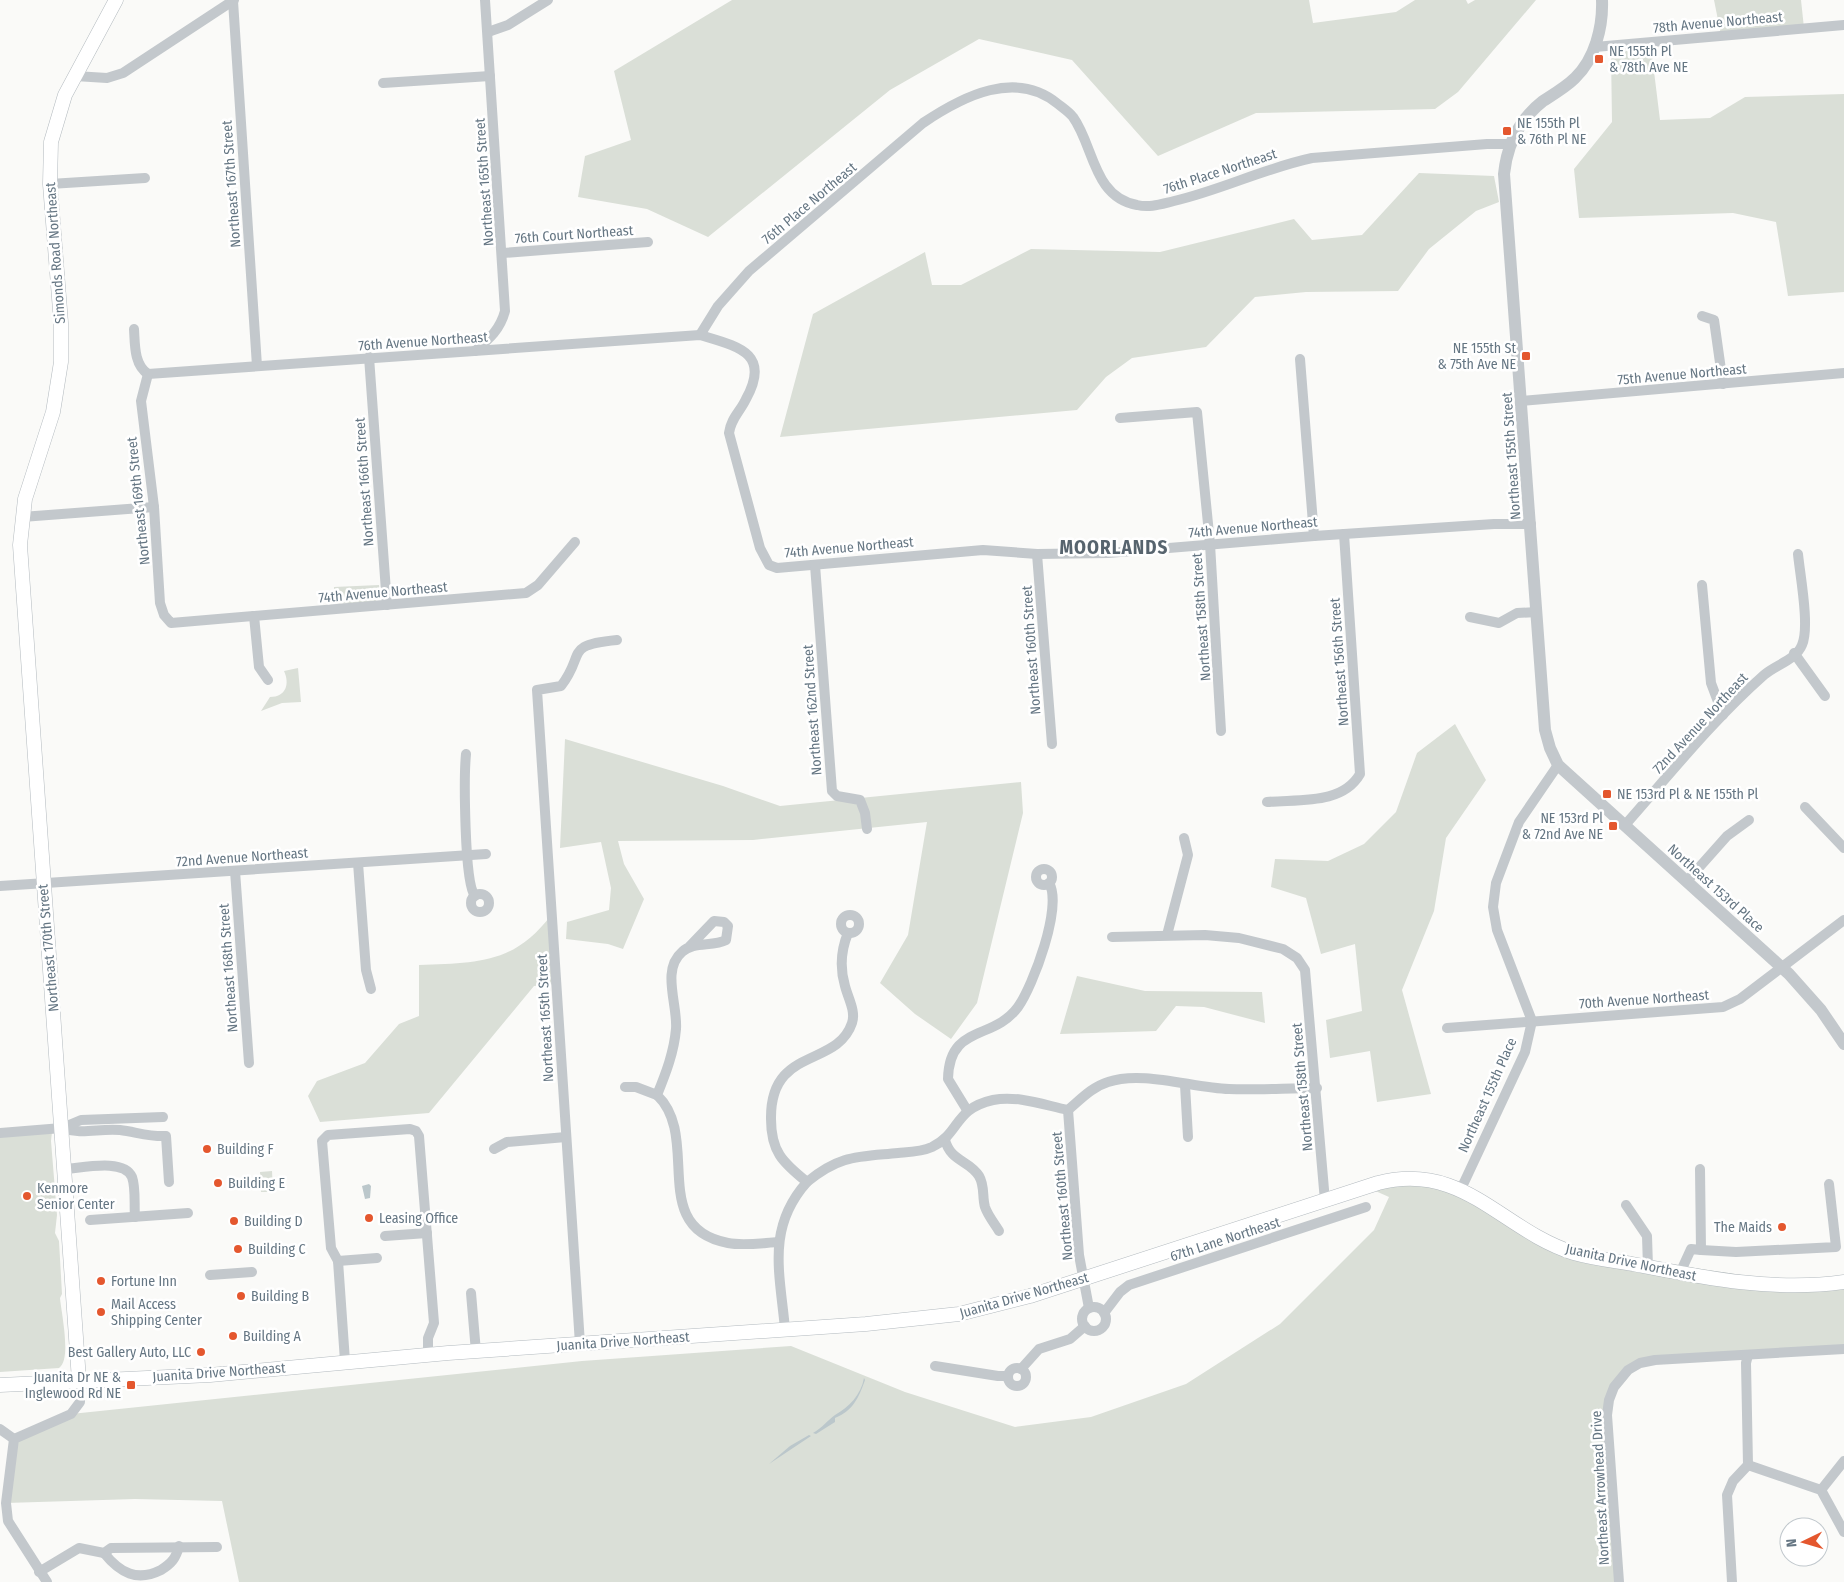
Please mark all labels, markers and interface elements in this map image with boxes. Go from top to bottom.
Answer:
street label: 78th Avenue Northeast [1653,8,1784,37]
place label: NE 155th Pl & 78th Ave NE [1609,43,1688,76]
marker: NE 155th Pl & 78th Ave NE [1593,53,1605,65]
place label: NE 155th Pl & 76th Pl NE [1517,115,1587,148]
street label: Northeast 165th Street [472,117,497,247]
street label: Northeast 167th Street [219,119,244,248]
marker: NE 155th Pl & 76th Pl NE [1501,125,1513,137]
street label: 76th Place Northeast [1161,145,1279,198]
street label: 76th Place Northeast [759,159,860,248]
street label: Simonds Road Northeast [42,181,69,324]
street label: 76th Court Northeast [514,222,634,247]
street label: 76th Avenue Northeast [358,328,489,355]
place label: NE 155th St & 75th Ave NE [1438,340,1516,373]
marker: NE 155th St & 75th Ave NE [1520,350,1532,362]
street label: 75th Avenue Northeast [1617,360,1748,389]
street label: Northeast 155th Street [1499,391,1524,520]
street label: Northeast 166th Street [351,417,377,547]
street label: Northeast 169th Street [123,436,154,566]
street label: 74th Avenue Northeast [1188,513,1319,542]
street label: 74th Avenue Northeast [784,533,915,562]
district label: MOORLANDS [1060,536,1168,559]
street label: Northeast 158th Street [1189,552,1214,682]
street label: 74th Avenue Northeast [318,578,449,607]
street label: Northeast 160th Street [1018,584,1044,715]
street label: Northeast 156th Street [1327,597,1352,727]
street label: Northeast 162nd Street [799,644,826,776]
street label: 72nd Avenue Northeast [1649,669,1752,777]
place label: NE 153rd Pl & NE 155th Pl [1617,786,1758,803]
marker: NE 153rd Pl & NE 155th Pl [1601,788,1613,800]
place label: NE 153rd Pl & 72nd Ave NE [1522,810,1603,843]
marker: NE 153rd Pl & 72nd Ave NE [1607,820,1619,832]
street label: Northeast 153rd Place [1664,841,1767,936]
street label: 72nd Avenue Northeast [176,844,309,871]
street label: Northeast 170th Street [34,883,63,1012]
street label: Northeast 168th Street [215,903,241,1033]
street label: Northeast 165th Street [534,953,557,1083]
street label: 70th Avenue Northeast [1578,986,1710,1013]
street label: Northeast 158th Street [1288,1022,1317,1152]
street label: Northeast 155th Place [1455,1035,1520,1155]
street label: Northeast 160th Street [1048,1130,1077,1261]
place label: Building F [217,1141,274,1158]
marker: Building F [201,1143,213,1155]
place label: Building E [228,1175,285,1192]
marker: Building E [212,1177,224,1189]
place label: Kenmore Senior Center [37,1180,115,1213]
marker: Kenmore Senior Center [21,1190,33,1202]
place label: Leasing Office [379,1210,458,1227]
marker: Leasing Office [363,1212,375,1224]
place label: Building D [244,1213,303,1230]
street label: 67th Lane Northeast [1168,1214,1283,1265]
marker: Building D [228,1215,240,1227]
place label: The Maids [1714,1219,1772,1236]
marker: The Maids [1776,1221,1788,1233]
street label: Juanita Drive Northeast [1564,1240,1698,1285]
place label: Building C [248,1241,306,1258]
marker: Building C [232,1243,244,1255]
street label: Juanita Drive Northeast [958,1269,1091,1322]
place label: Fortune Inn [111,1273,177,1290]
marker: Fortune Inn [95,1275,107,1287]
place label: Building B [251,1288,309,1305]
marker: Building B [235,1290,247,1302]
place label: Mail Access Shipping Center [111,1296,202,1329]
marker: Mail Access Shipping Center [95,1306,107,1318]
place label: Building A [243,1328,301,1345]
street label: Juanita Drive Northeast [556,1328,691,1355]
marker: Building A [227,1330,239,1342]
place label: Best Gallery Auto, LLC [68,1344,191,1361]
marker: Best Gallery Auto, LLC [195,1346,207,1358]
street label: Juanita Drive Northeast [152,1359,287,1386]
place label: Juanita Dr NE & Inglewood Rd NE [25,1369,121,1402]
marker: Juanita Dr NE & Inglewood Rd NE [125,1379,137,1391]
street label: Northeast Arrowhead Drive [1588,1410,1613,1566]
north arrow [1779,1517,1829,1567]
text: N [1783,1538,1800,1548]

